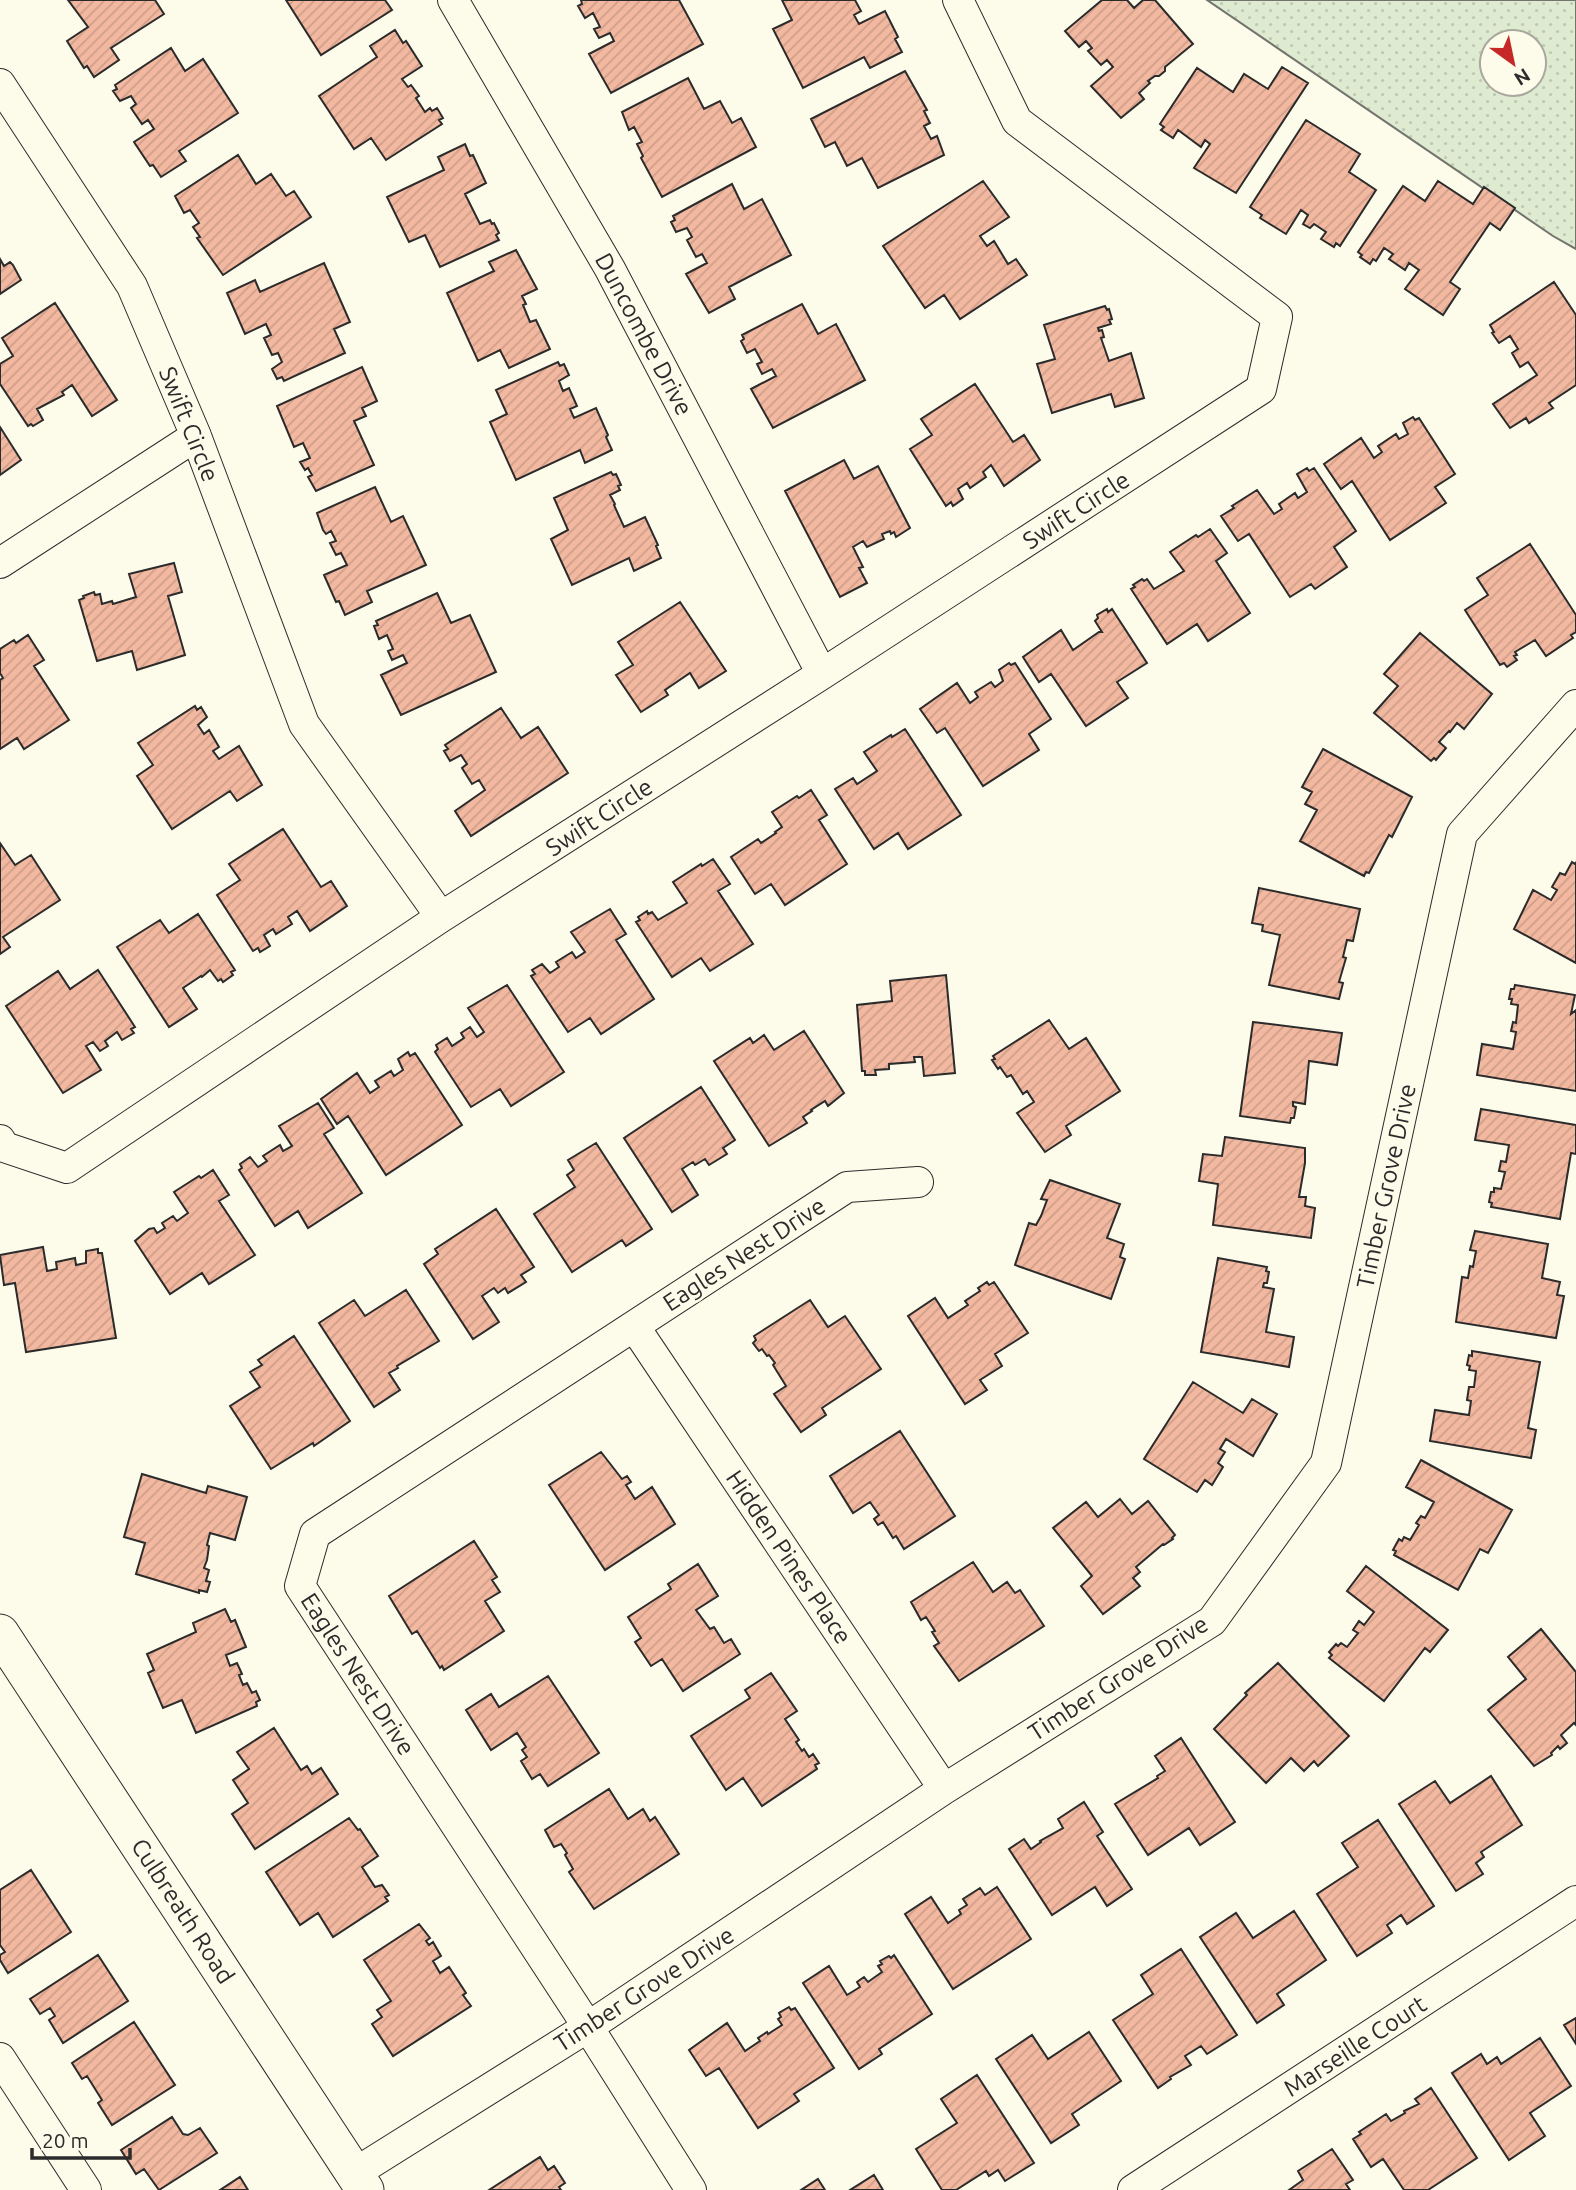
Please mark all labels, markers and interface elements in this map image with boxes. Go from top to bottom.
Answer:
north arrow [1478,28,1548,98]
text: N [1510,64,1534,90]
street label: Duncombe Drive [590,248,698,420]
street label: Swift Circle [154,363,224,485]
street label: Swift Circle [1018,466,1134,554]
street label: Swift Circle [541,773,657,861]
street label: Timber Grove Drive [1351,1081,1421,1291]
street label: Eagles Nest Drive [658,1192,830,1316]
street label: Hidden Pines Place [721,1465,857,1649]
street label: Eagles Nest Drive [296,1588,420,1760]
street label: Timber Grove Drive [1023,1610,1213,1746]
street label: Culbreath Road [126,1834,240,1988]
street label: Timber Grove Drive [549,1921,739,2057]
street label: Marseille Court [1279,1990,1432,2102]
scale bar [32,2116,130,2160]
text: 20 m [42,2128,89,2152]

